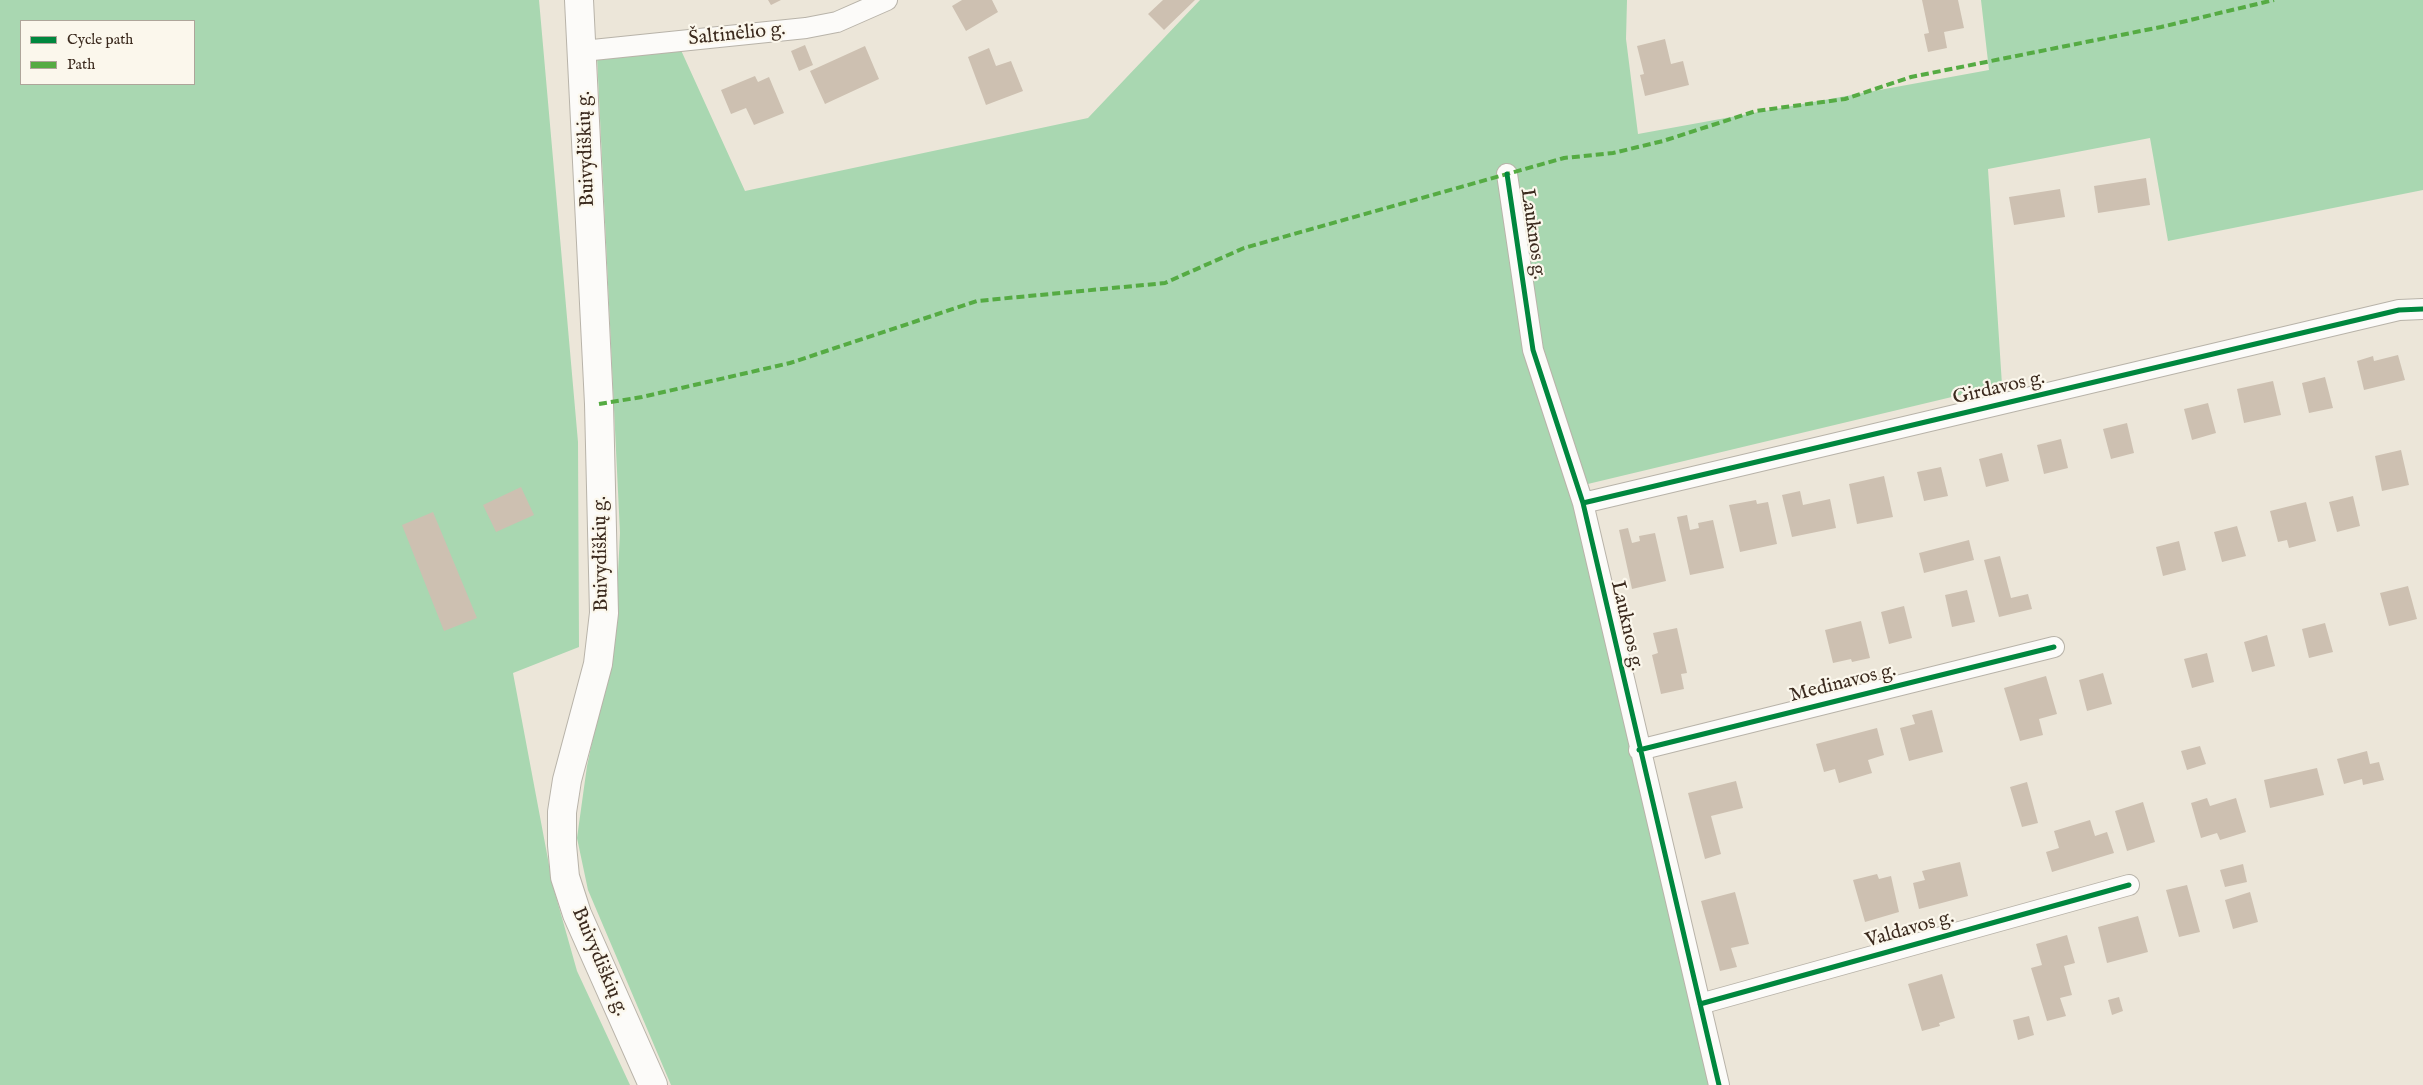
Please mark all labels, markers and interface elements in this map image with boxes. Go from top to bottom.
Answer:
street label: Šaltinėlio g. [687,18,787,52]
legend [20,20,195,85]
text: Cycle path [67,30,133,49]
text: Path [67,55,95,74]
street label: Buivydiškių g. [573,91,601,207]
street label: Lauknos g. [1514,187,1550,281]
street label: Girdavos g. [1951,367,2047,411]
street label: Buivydiškių g. [589,496,615,612]
street label: Lauknos g. [1604,579,1648,673]
street label: Medinavos g. [1787,659,1899,709]
street label: Buivydiškių g. [565,904,633,1020]
street label: Valdavos g. [1863,906,1957,954]

